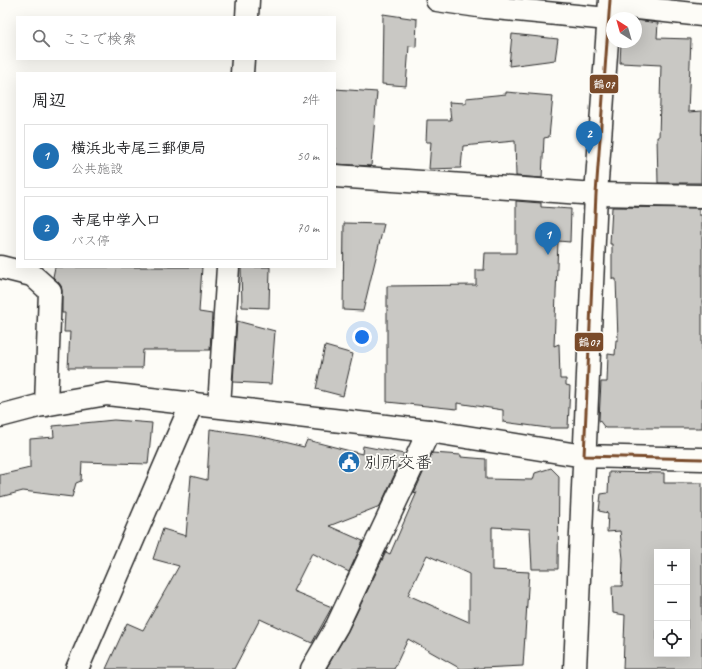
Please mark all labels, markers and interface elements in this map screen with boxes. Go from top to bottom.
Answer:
north arrow [606,12,642,48]
search box [16,16,336,60]
icon: search [30,27,52,49]
text: ここで検索 [62,30,137,49]
line badge: 鶴07 [589,74,619,94]
text: 鶴07 [594,77,616,91]
text: 周辺 [32,90,66,111]
text: 2件 [301,92,320,108]
pin: 2 [576,121,602,154]
text: 横浜北寺尾三郵便局 [71,139,206,158]
text: 1 [43,148,49,164]
text: 50 m [297,148,319,164]
text: 公共施設 [71,161,123,177]
text: 寺尾中学入口 [71,211,161,230]
text: 2 [43,220,49,236]
text: 70 m [297,220,319,236]
pin: 1 [535,222,561,255]
text: バス停 [71,233,110,249]
your location [352,327,372,347]
line badge: 鶴07 [574,332,604,352]
text: 鶴07 [579,335,601,349]
public building icon: 別所交番 [336,449,362,475]
place label: 別所交番 [364,452,432,473]
map controls [654,549,690,657]
button: + [654,549,690,585]
button: − [654,585,690,621]
button: locate [654,621,690,657]

